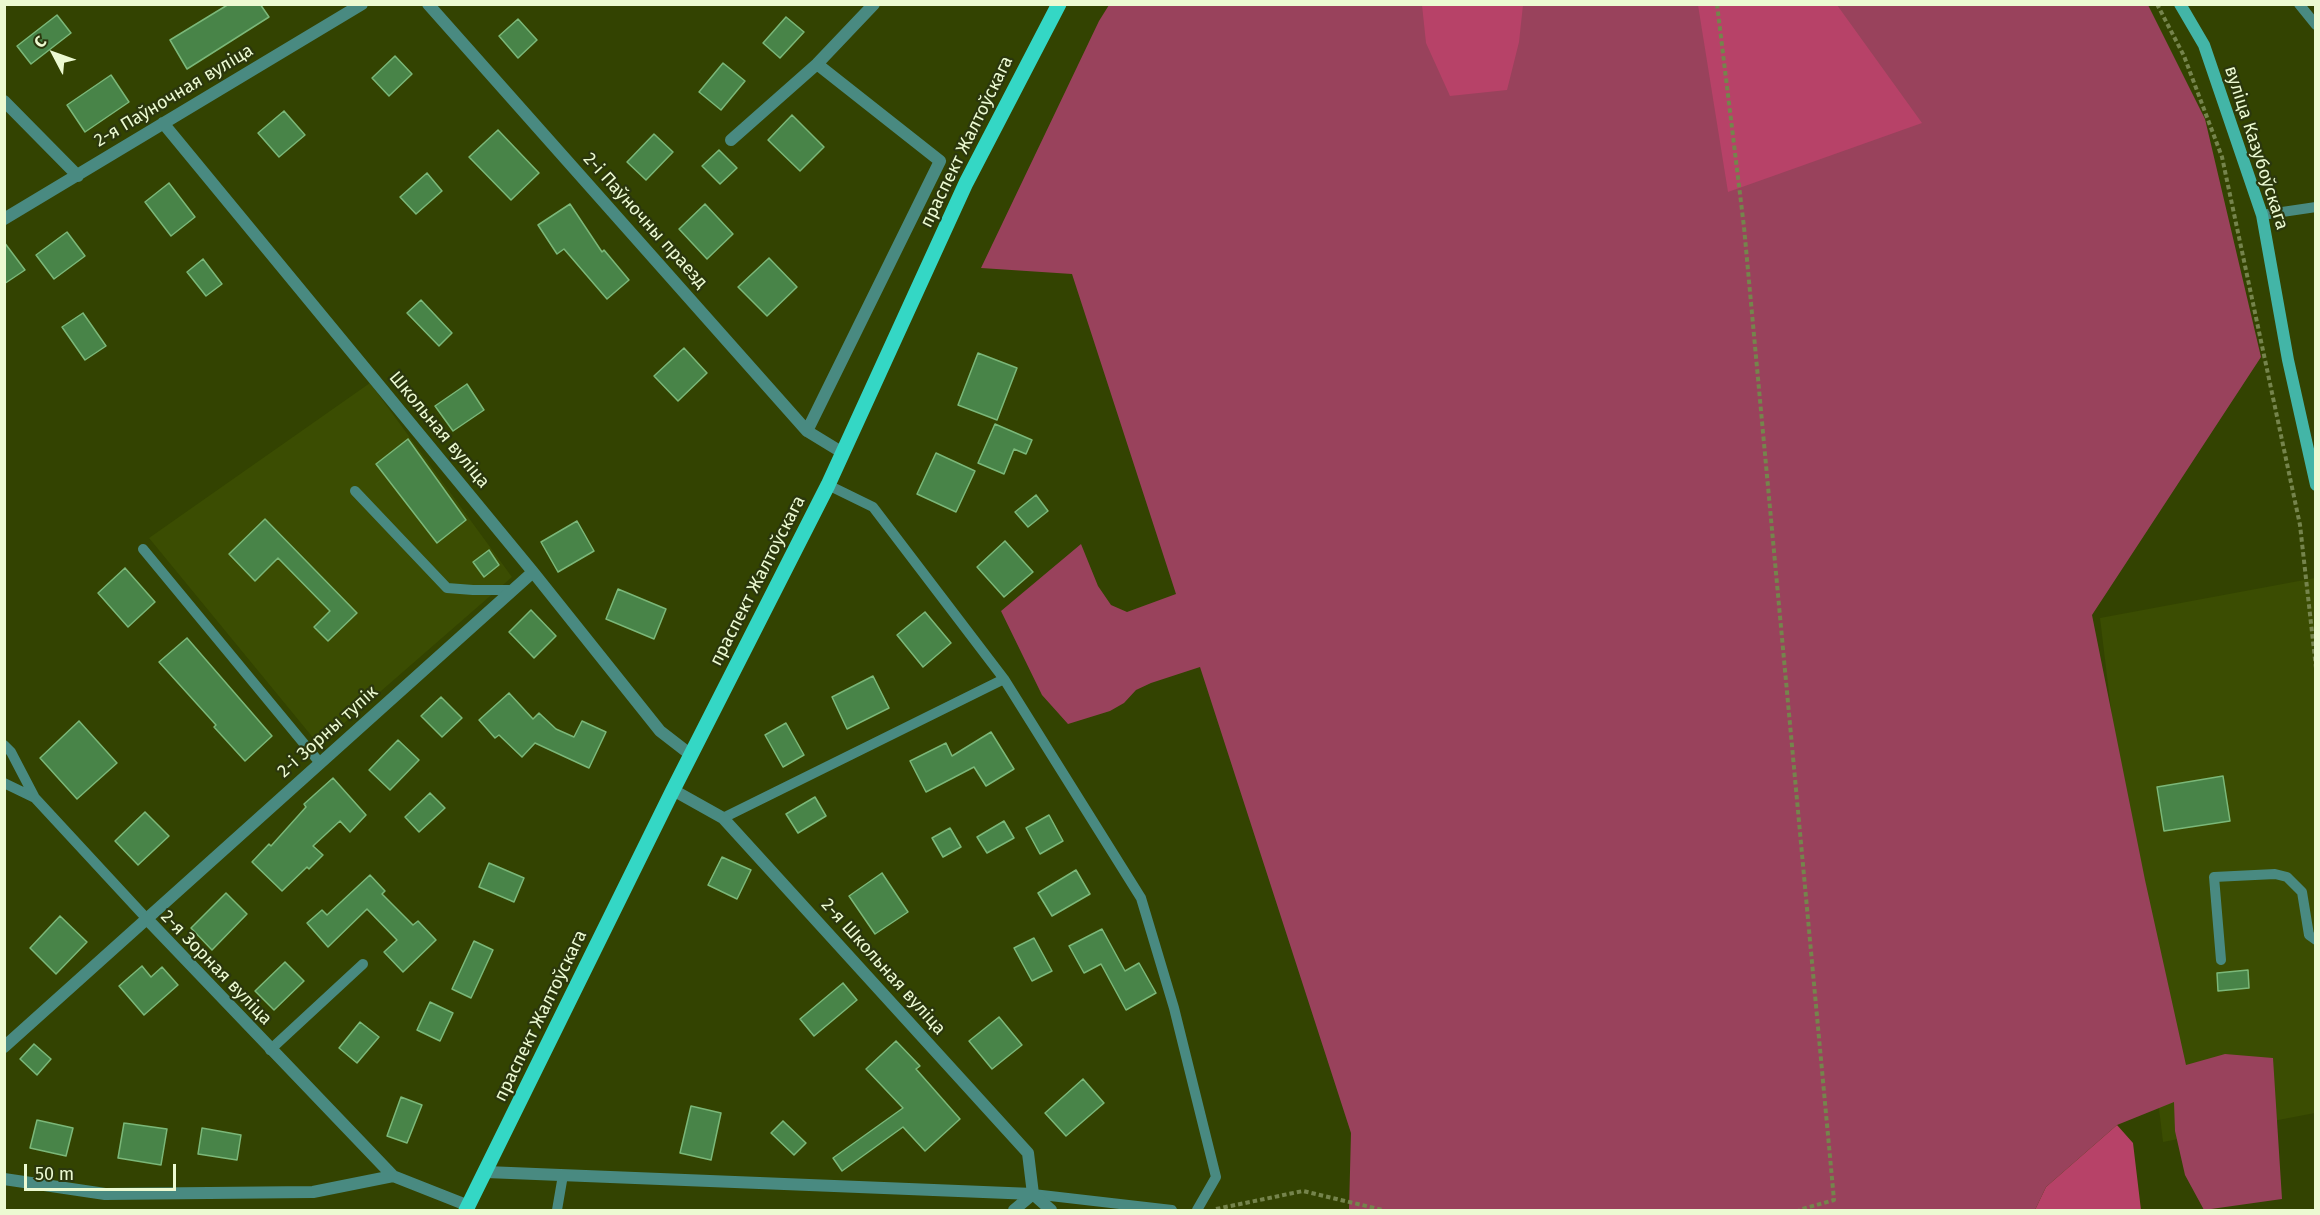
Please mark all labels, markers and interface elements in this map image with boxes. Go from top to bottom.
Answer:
north arrow [24,24,84,84]
text: С [30,32,50,52]
street label: 2-я Паўночная вуліца [91,40,257,152]
street label: праспект Жалтоўскага [916,53,1018,231]
street label: вуліца Казубоўскага [2219,63,2293,233]
street label: 2-і Паўночны праезд [578,149,712,293]
street label: Школьная вуліца [384,367,494,493]
street label: праспект Жалтоўскага [706,492,810,670]
street label: 2-і Зорны тупік [273,681,383,783]
street label: 2-я Школьная вуліца [816,894,950,1040]
street label: 2-я Зорная вуліца [156,906,276,1030]
street label: праспект Жалтоўскага [490,927,592,1105]
scale bar [27,1152,178,1190]
text: 50 m [35,1163,74,1185]

